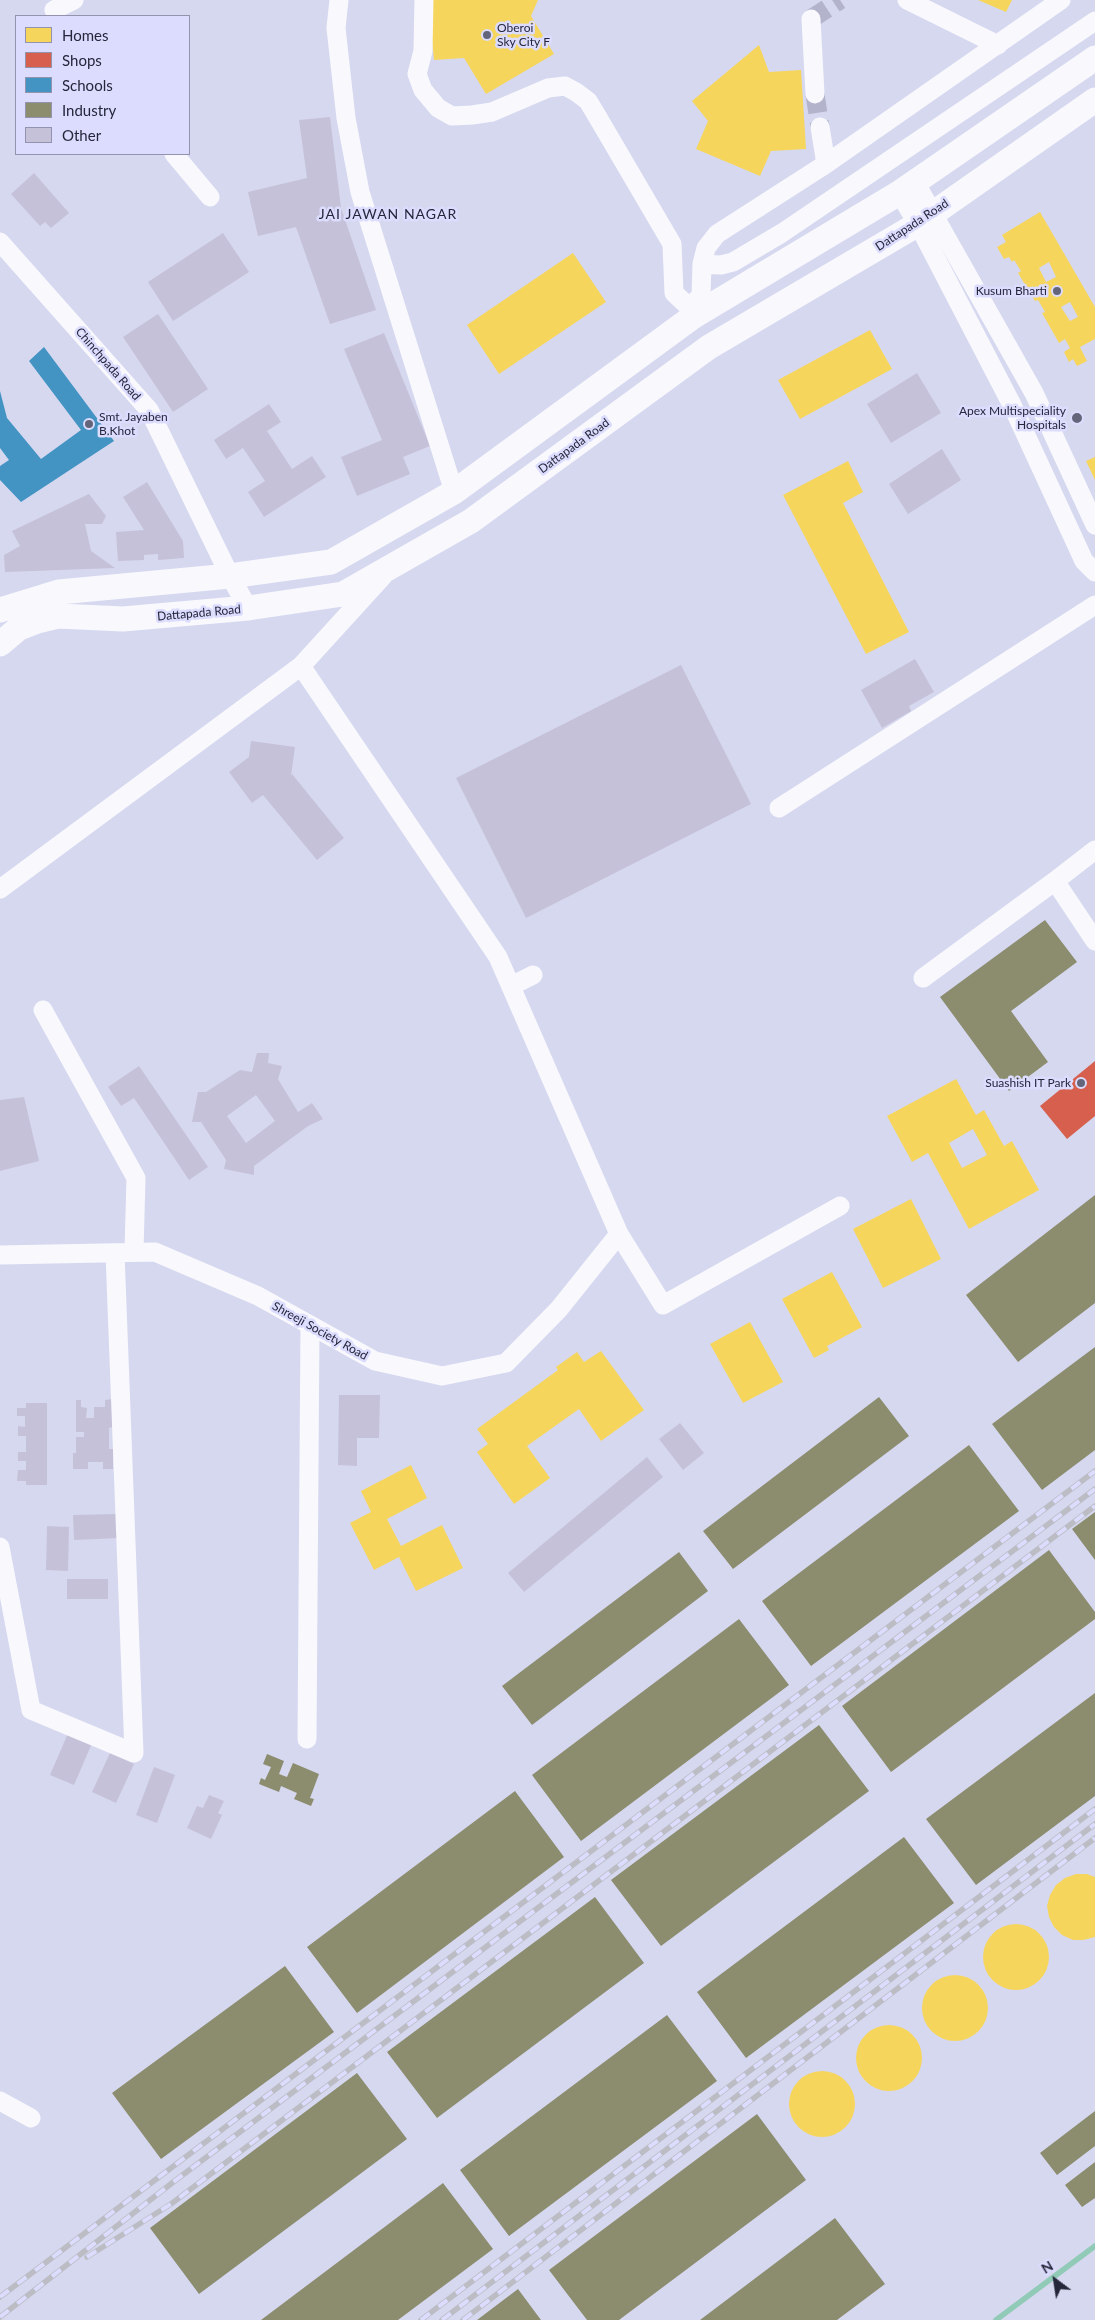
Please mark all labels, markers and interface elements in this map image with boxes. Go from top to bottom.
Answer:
legend [15,15,190,155]
place label: Oberoi Sky City F [497,21,550,49]
text: Homes [62,26,108,44]
marker: Oberoi Sky City F [481,29,493,41]
text: Shops [62,51,102,69]
text: Schools [62,76,113,94]
text: Industry [62,101,116,119]
text: Other [62,126,101,144]
street label: Dattapada Road [873,196,951,254]
district label: JAI JAWAN NAGAR [317,206,459,222]
place label: Kusum Bharti [976,284,1047,298]
marker: Kusum Bharti [1051,285,1063,297]
street label: Chinchpada Road [72,325,144,403]
place label: Apex Multispeciality Hospitals [959,404,1066,432]
place label: Smt. Jayaben B.Khot [99,410,168,438]
marker: Apex Multispeciality Hospitals [1070,411,1084,425]
street label: Dattapada Road [536,415,612,477]
marker: Smt. Jayaben B.Khot [83,418,95,430]
street label: Dattapada Road [156,602,242,624]
place label: Suashish IT Park [985,1076,1071,1090]
marker: Suashish IT Park [1075,1077,1087,1089]
street label: Shreeji Society Road [270,1299,370,1363]
north arrow [1030,2255,1080,2305]
text: N [1038,2257,1056,2277]

